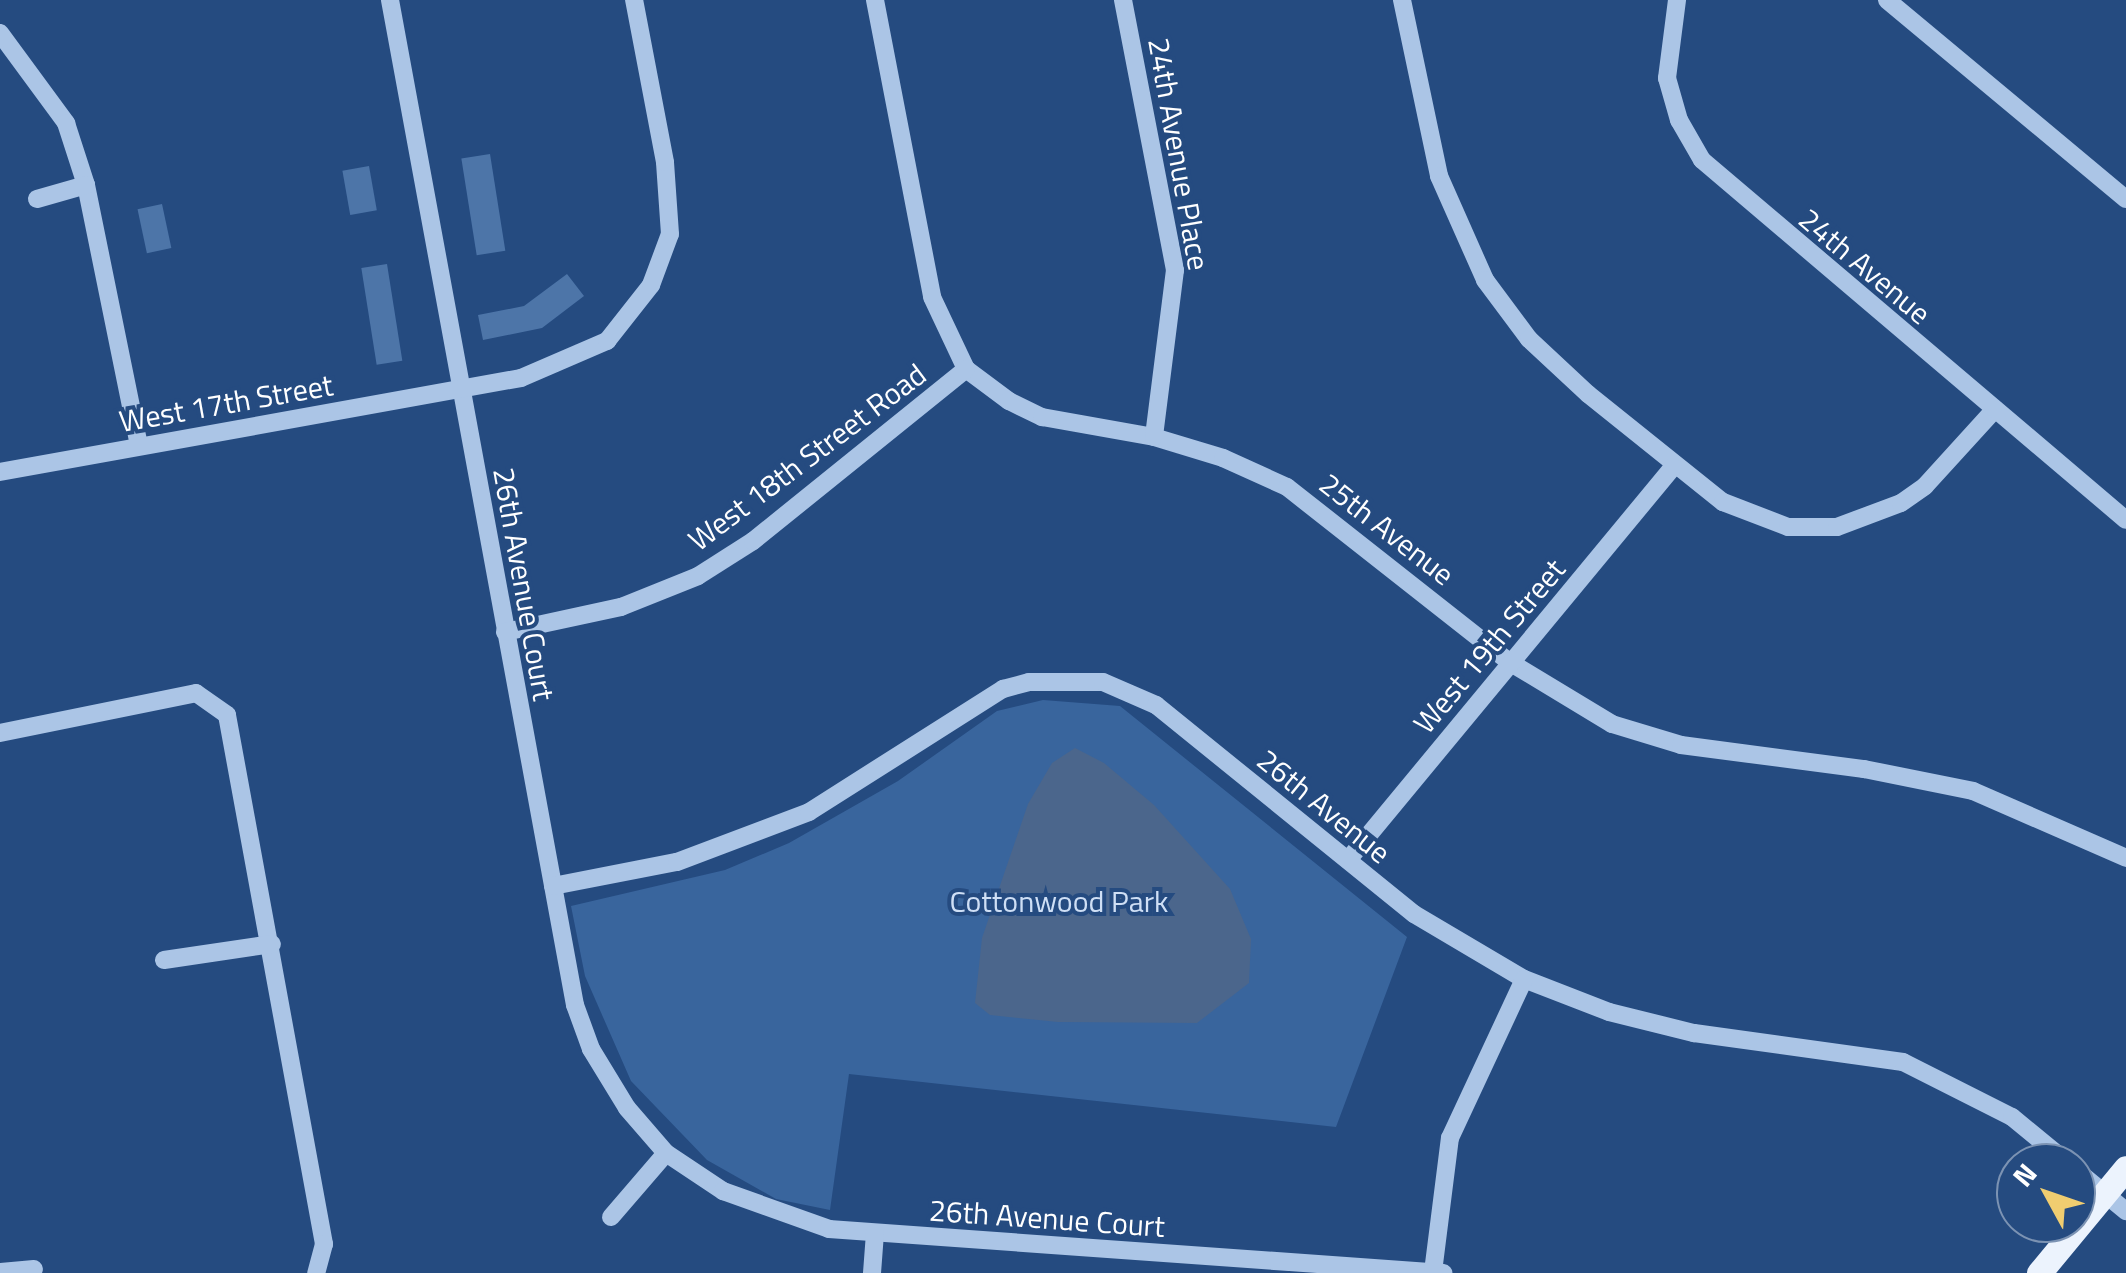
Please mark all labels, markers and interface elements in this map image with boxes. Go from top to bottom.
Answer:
street label: 24th Avenue Place [1141,35,1217,273]
street label: 24th Avenue [1792,201,1938,331]
street label: West 18th Street Road [681,356,933,558]
street label: West 17th Street [116,366,336,440]
street label: 26th Avenue Court [486,465,562,703]
street label: 25th Avenue [1313,465,1461,593]
street label: West 19th Street [1406,552,1572,740]
street label: 26th Avenue [1250,741,1398,871]
park label: Cottonwood Park [950,883,1168,919]
north arrow [1996,1143,2096,1243]
text: N [2001,1153,2047,1196]
street label: 26th Avenue Court [928,1192,1166,1244]

